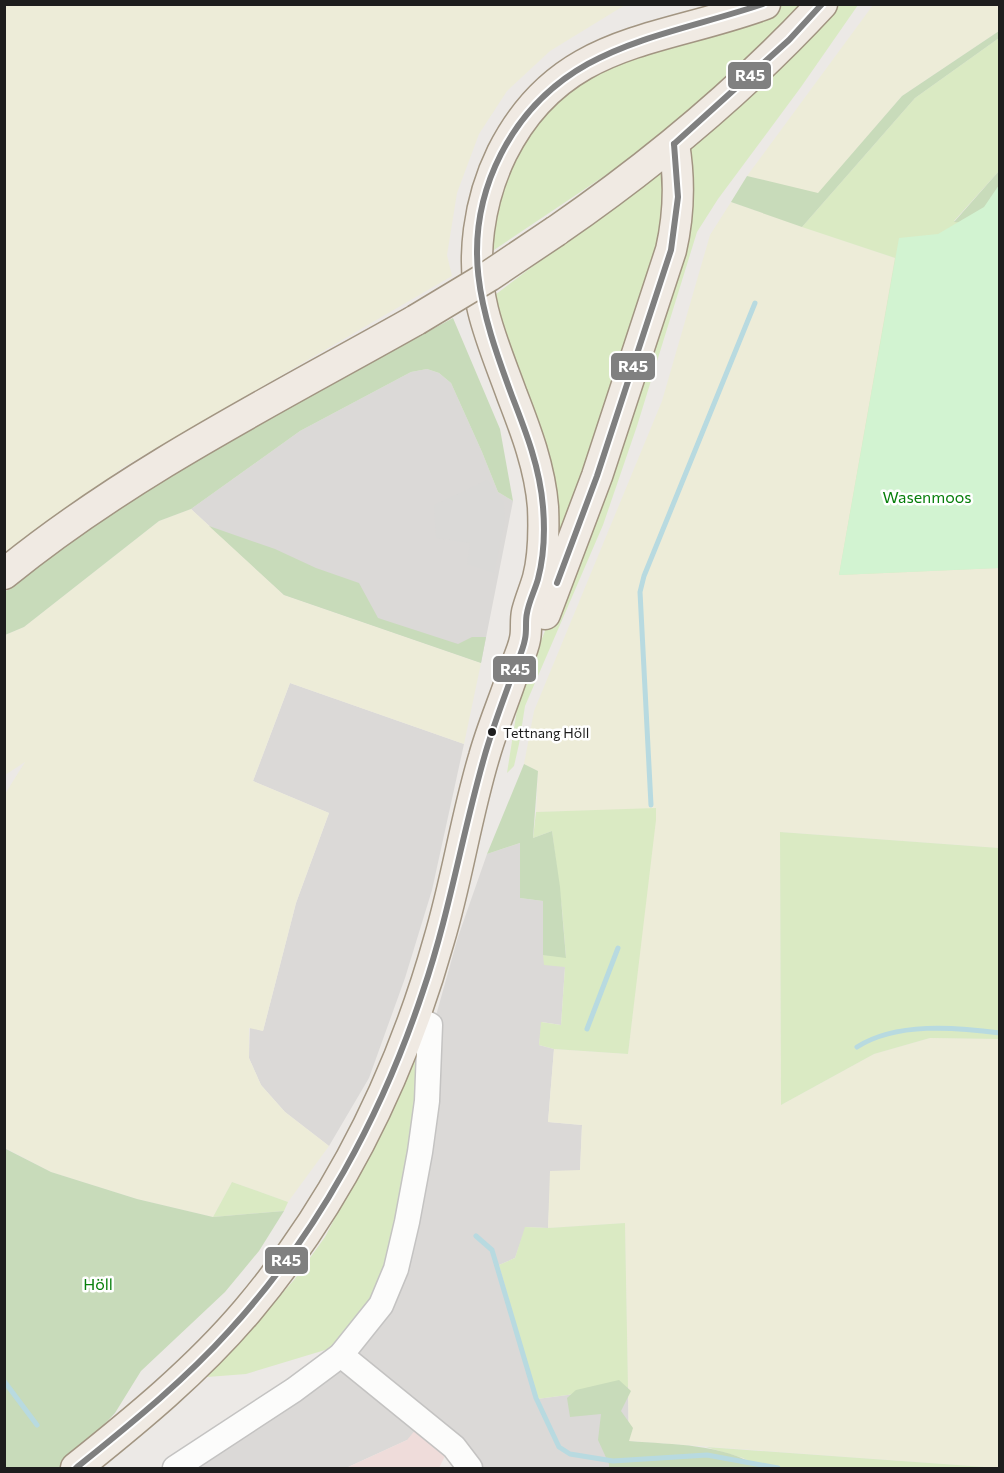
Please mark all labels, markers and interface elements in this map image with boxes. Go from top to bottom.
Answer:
line badge: R45 [727,61,772,90]
text: R45 [735,65,765,84]
line badge: R45 [610,352,656,381]
text: R45 [618,356,648,375]
park label: Wasenmoos [883,487,971,506]
line badge: R45 [492,655,537,683]
text: R45 [500,659,530,678]
place label: Tettnang Höll [503,724,589,741]
marker: Tettnang Höll [486,726,498,738]
line badge: R45 [264,1246,309,1275]
text: R45 [271,1250,301,1269]
park label: Höll [83,1274,113,1293]

